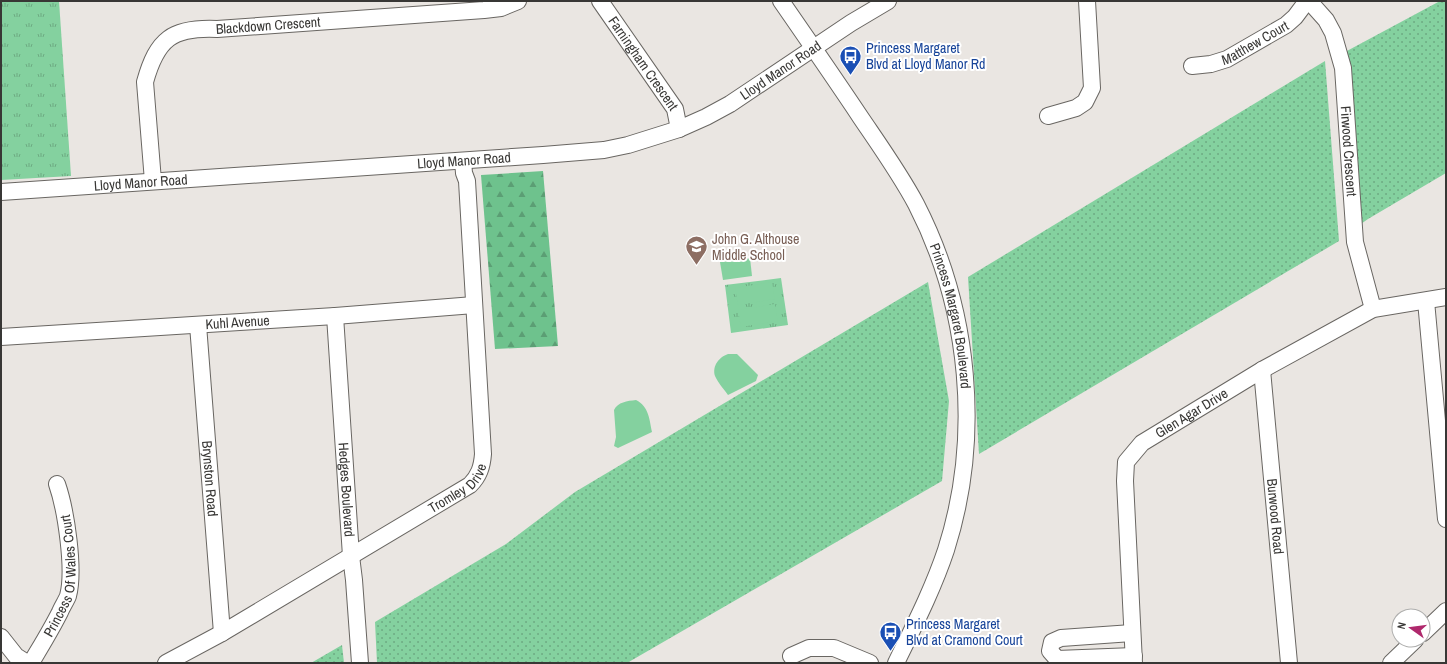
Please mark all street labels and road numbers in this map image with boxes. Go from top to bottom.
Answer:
street label: Blackdown Crescent [215,13,321,38]
street label: Farningham Crescent [604,13,682,114]
street label: Matthew Court [1219,16,1292,69]
street label: Lloyd Manor Road [736,37,824,104]
street label: Firwood Crescent [1337,105,1361,197]
street label: Lloyd Manor Road [416,148,511,173]
street label: Lloyd Manor Road [93,170,188,195]
street label: Princess Margaret Boulevard [926,241,975,389]
street label: Kuhl Avenue [205,311,270,333]
street label: Glen Agar Drive [1152,384,1231,442]
street label: Brynston Road [198,440,222,517]
street label: Hedges Boulevard [334,442,359,537]
street label: Tromley Drive [425,461,490,517]
street label: Burwood Road [1263,478,1288,555]
street label: Princess Of Wales Court [39,513,80,640]

